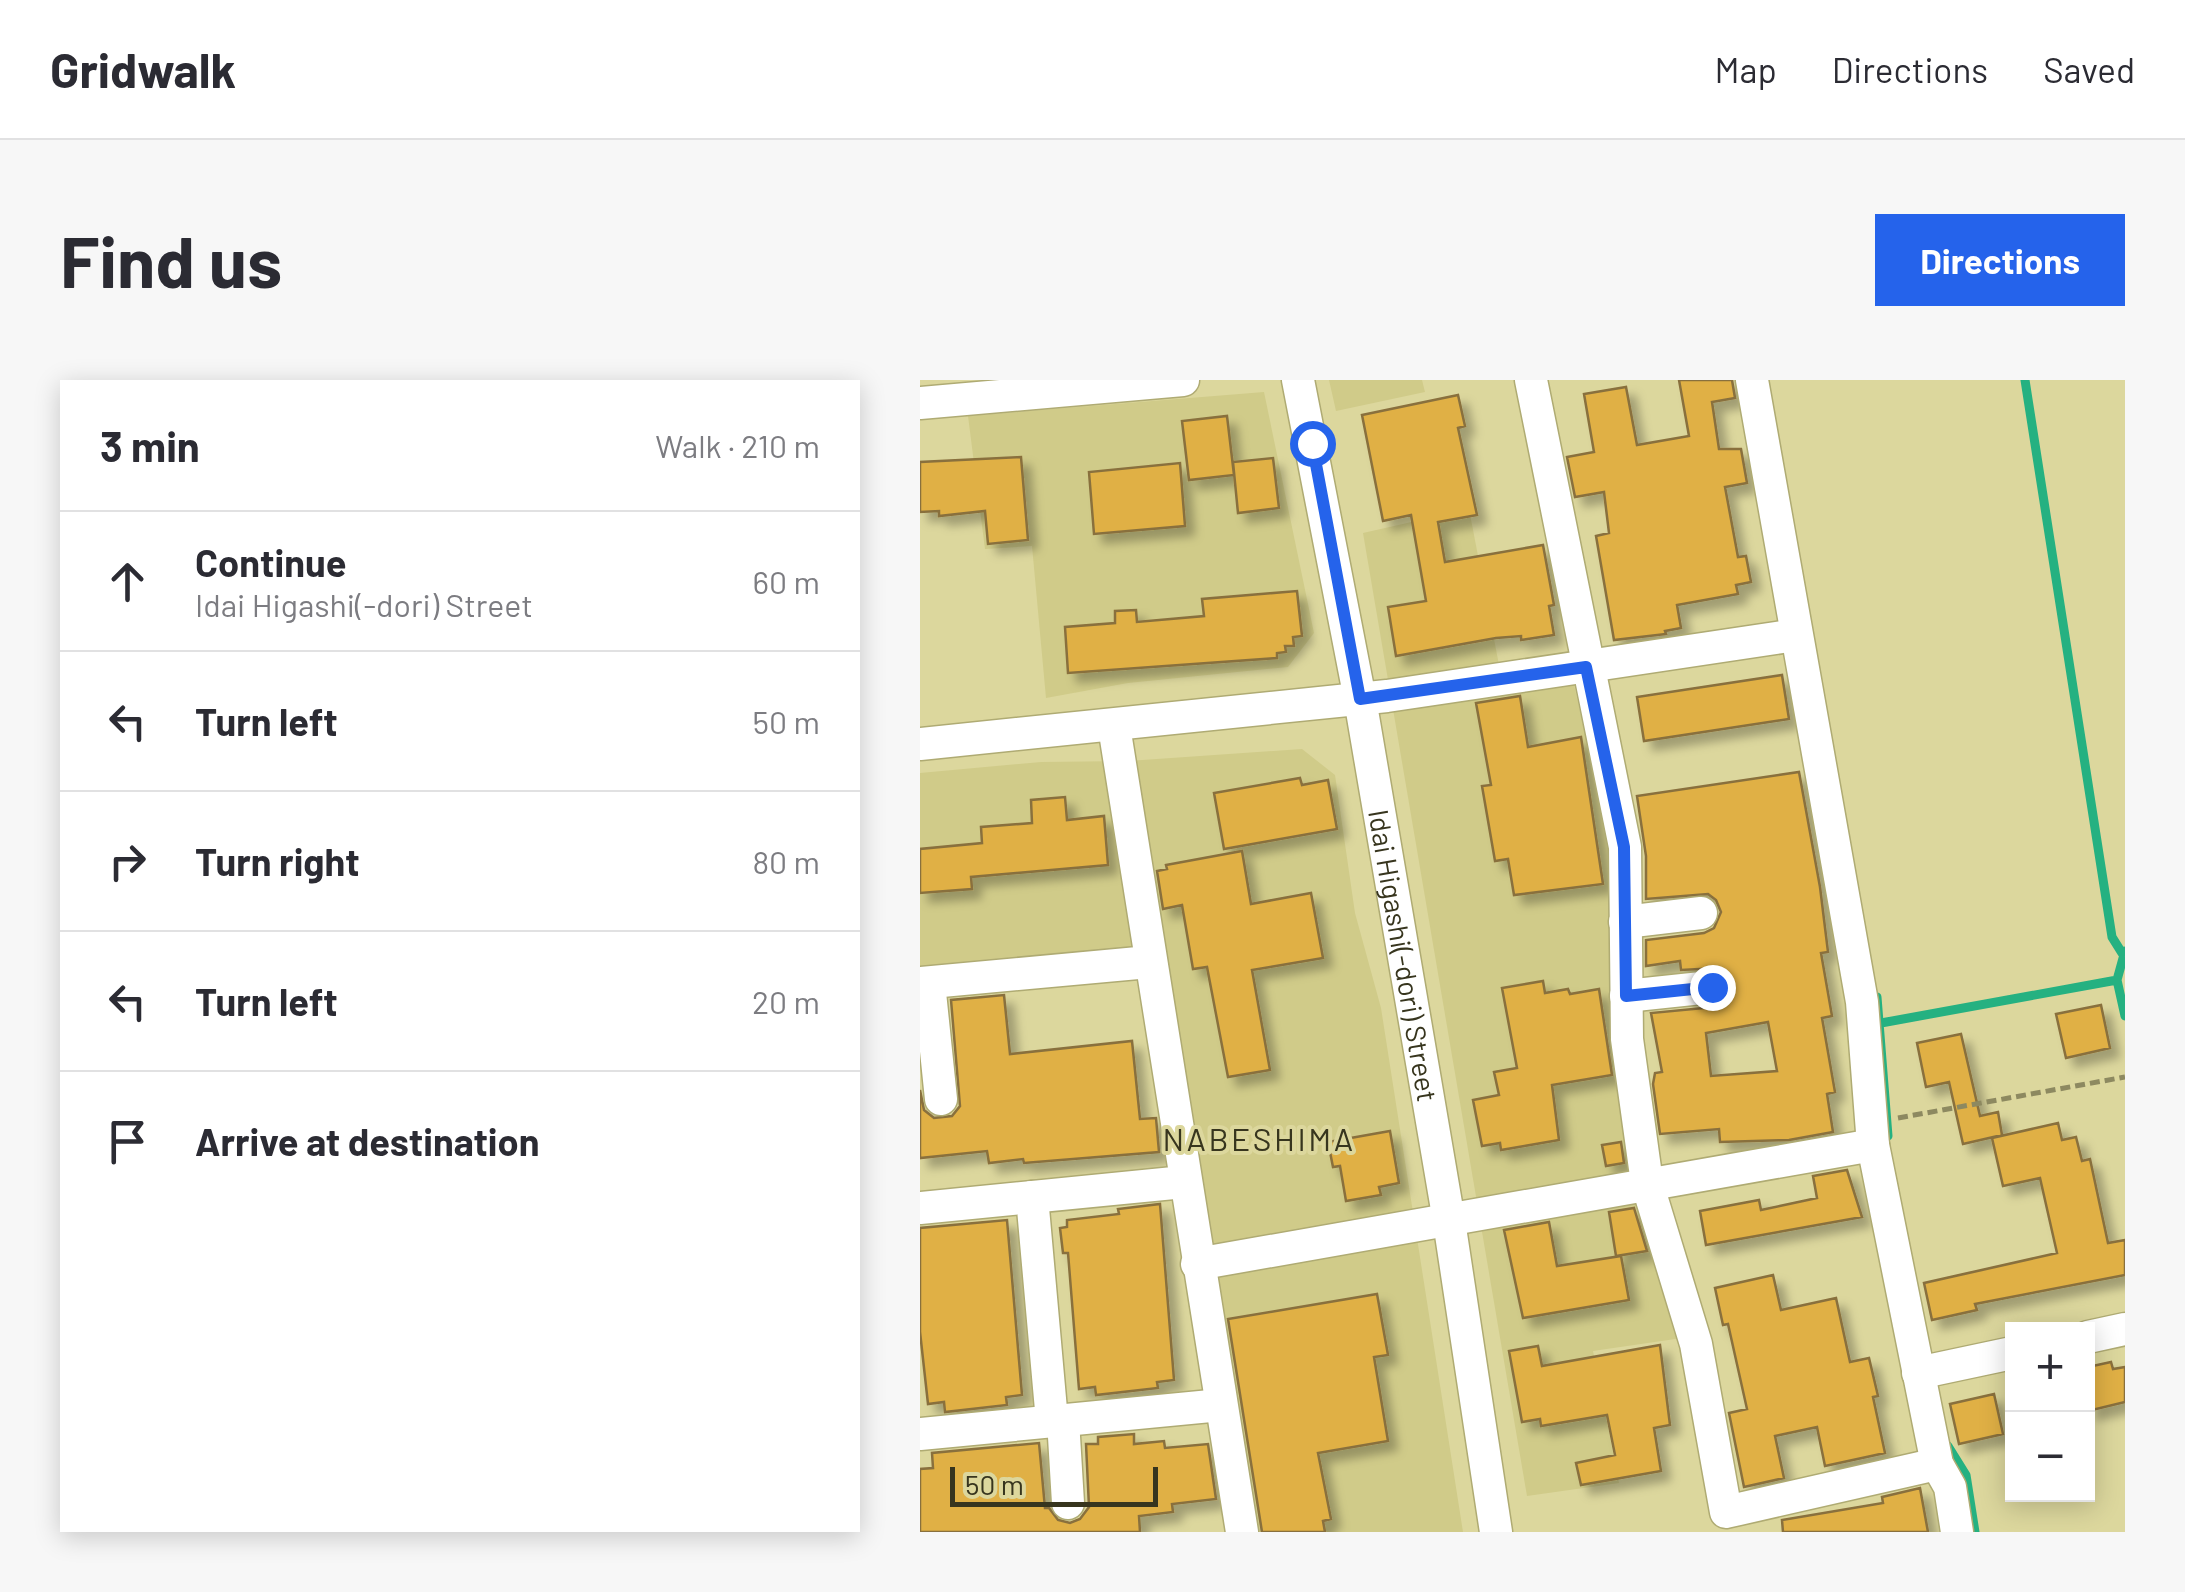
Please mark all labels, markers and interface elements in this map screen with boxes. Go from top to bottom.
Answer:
text: Gridwalk [50,40,236,98]
text: Map [1715,48,1777,90]
text: Directions [1832,48,1988,90]
text: Saved [2043,48,2135,90]
button: Directions [1875,214,2125,306]
text: Find us [60,218,282,302]
text: 3 min [100,420,200,470]
route start [1290,421,1336,467]
text: Walk · 210 m [655,426,820,464]
text: Continue [195,539,346,585]
icon: ahead [100,554,155,609]
text: 60 m [753,562,820,600]
text: Idai Higashi(-dori) Street [195,585,533,623]
icon: left [100,694,155,749]
text: Turn left [195,698,338,744]
text: 50 m [753,702,820,740]
street label: Idai Higashi(-dori) Street [1362,807,1445,1104]
icon: right [100,834,155,889]
text: Turn right [195,838,360,884]
text: 80 m [752,842,820,880]
route end [1690,965,1736,1011]
icon: left [100,974,155,1029]
text: Turn left [195,978,338,1024]
text: 20 m [752,982,820,1020]
icon: arrive [100,1114,155,1169]
text: Arrive at destination [195,1118,540,1164]
district label: NABESHIMA [1162,1119,1356,1157]
map controls [2005,1322,2095,1502]
button: + [2005,1322,2095,1412]
button: − [2005,1412,2095,1502]
scale bar [950,1462,1158,1506]
text: 50 m [965,1467,1024,1501]

